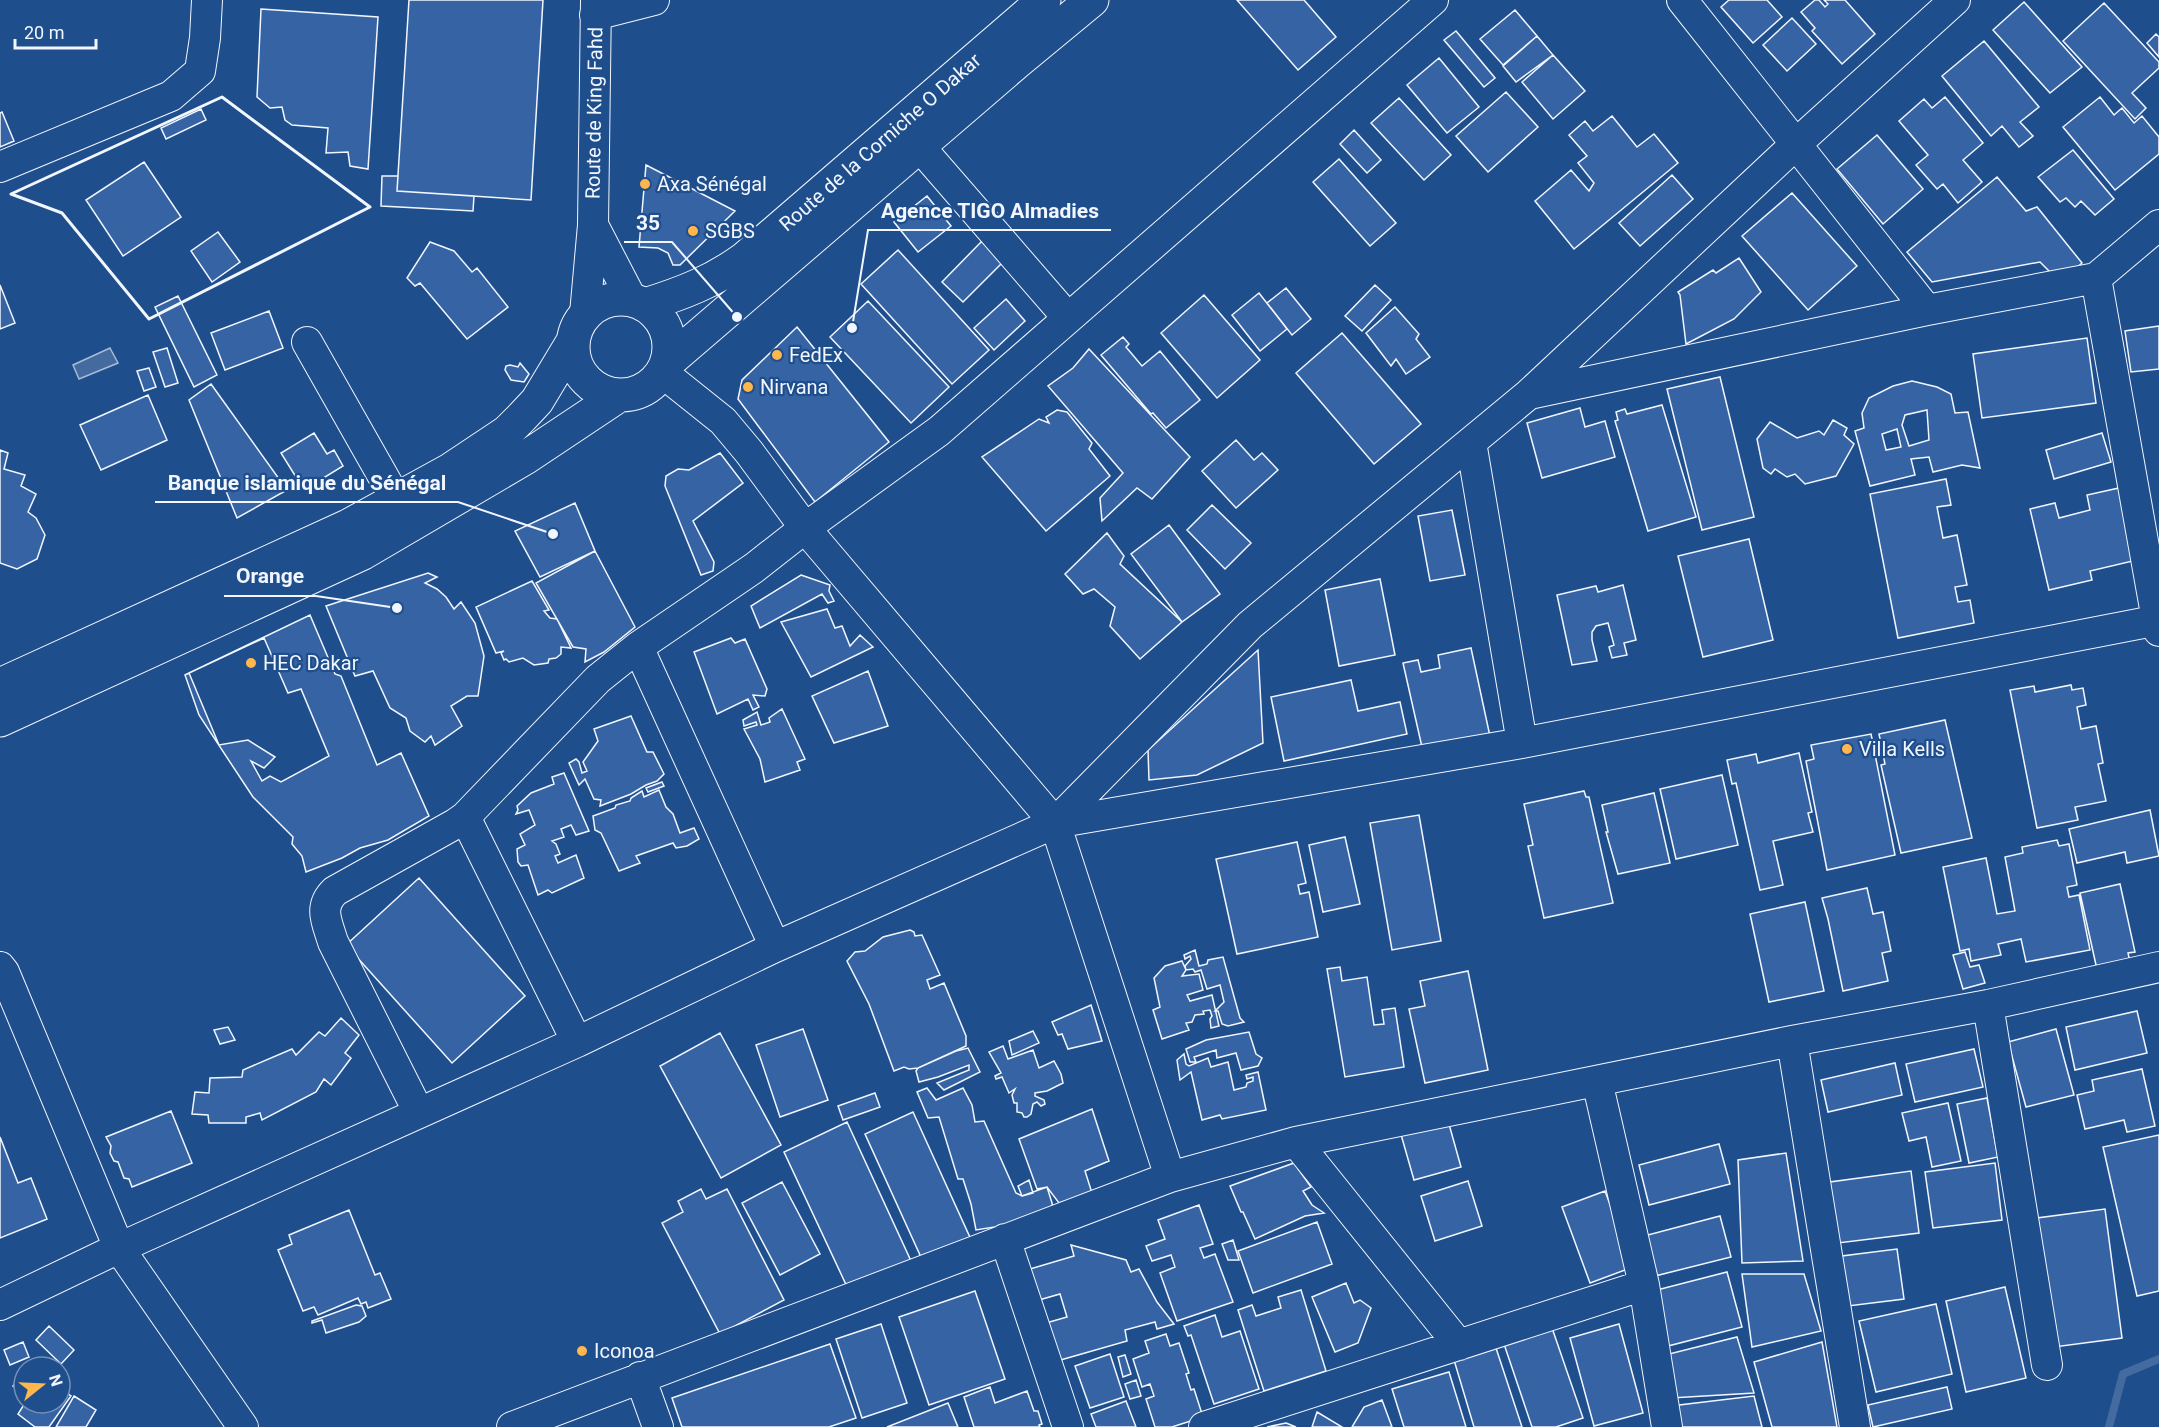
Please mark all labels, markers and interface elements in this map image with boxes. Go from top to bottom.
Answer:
scale bar [15,12,96,50]
text: 20 m [24,22,64,43]
street label: Route de King Fahd [580,27,608,199]
street label: Route de la Corniche O Dakar [774,48,986,236]
place label: Axa Sénégal [657,172,767,196]
marker: Axa Sénégal [638,177,652,191]
callout: Agence TIGO Almadies [868,191,1111,230]
text: Agence TIGO Almadies [881,199,1099,223]
callout: 35 [624,203,672,242]
text: 35 [636,211,660,235]
place label: SGBS [705,219,755,243]
marker: SGBS [686,224,700,238]
place label: FedEx [789,343,843,367]
marker: FedEx [770,348,784,362]
place label: Nirvana [760,375,828,399]
marker: Nirvana [741,380,755,394]
callout: Banque islamique du Sénégal [155,463,458,502]
text: Banque islamique du Sénégal [168,471,446,495]
callout: Orange [224,557,316,596]
text: Orange [236,564,304,588]
place label: HEC Dakar [263,651,359,675]
marker: HEC Dakar [244,656,258,670]
place label: Villa Kells [1859,737,1945,761]
marker: Villa Kells [1840,742,1854,756]
place label: Iconoa [594,1339,655,1363]
marker: Iconoa [575,1344,589,1358]
north arrow [12,1355,72,1415]
text: N [45,1372,67,1389]

